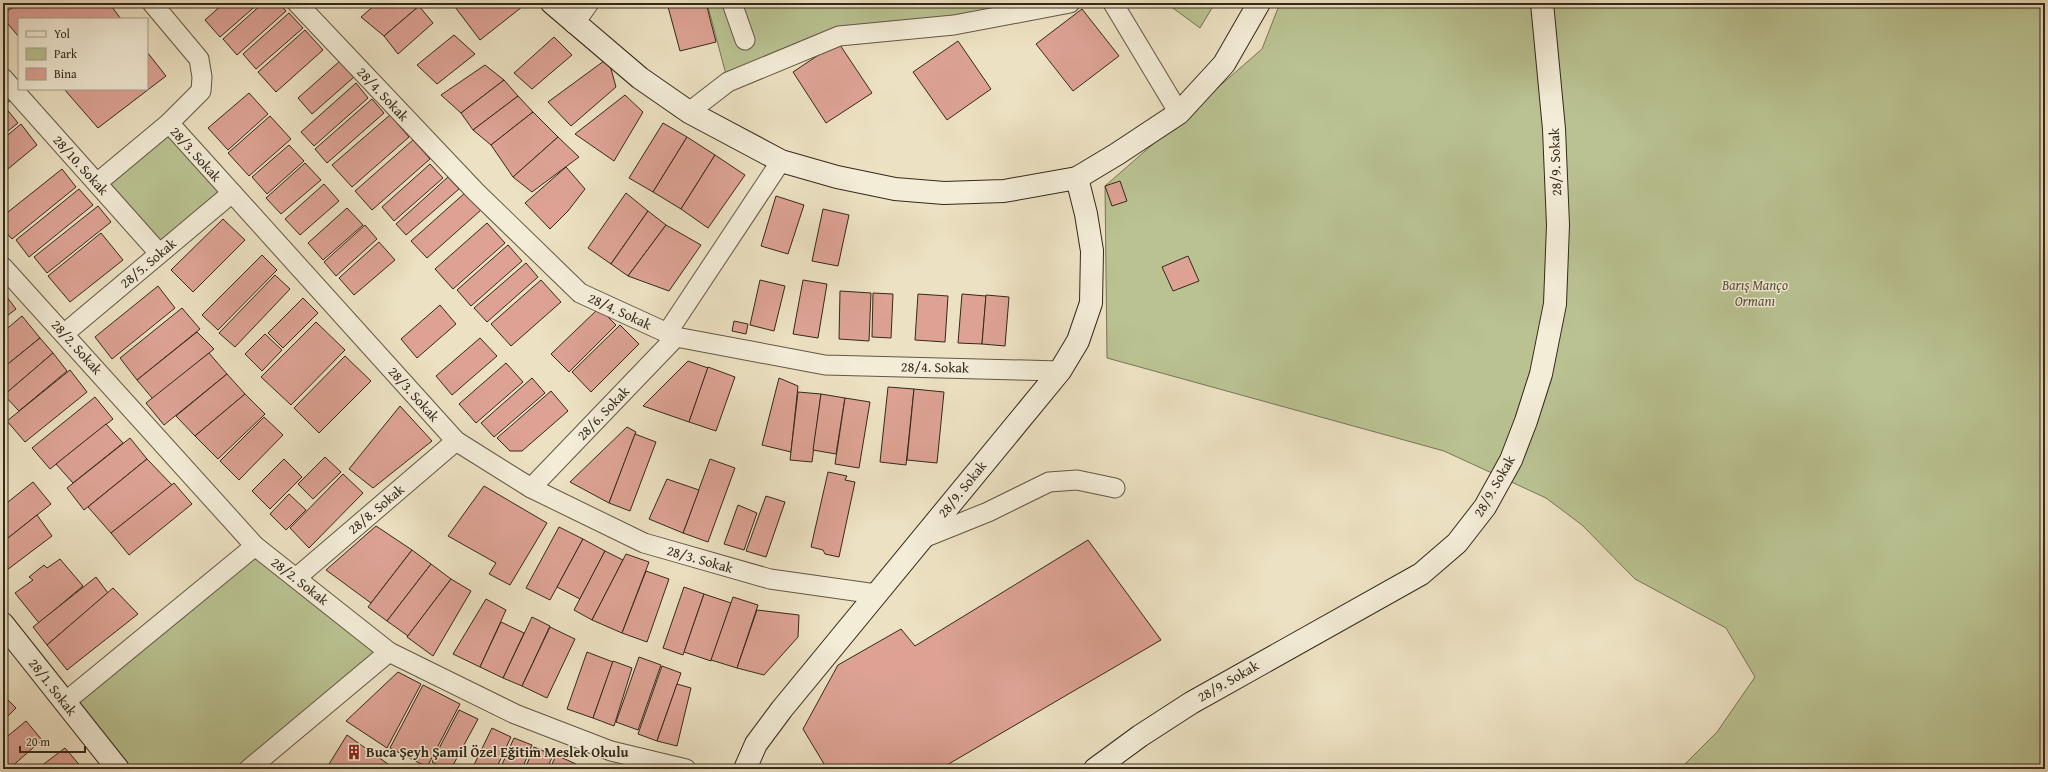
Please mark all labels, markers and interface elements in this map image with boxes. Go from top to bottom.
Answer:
legend [18,18,148,90]
text: Yol [54,25,71,42]
text: Park [54,45,78,62]
street label: 28/4. Sokak [352,62,414,126]
text: Bina [54,65,77,82]
street label: 28/3. Sokak [166,122,227,187]
street label: 28/9. Sokak [1544,127,1566,196]
street label: 28/10. Sokak [49,130,114,200]
street label: 28/5. Sokak [115,233,181,293]
park label: Barış Manço Ormanı [1721,275,1788,311]
street label: 28/4. Sokak [585,288,656,335]
street label: 28/2. Sokak [47,315,108,380]
street label: 28/4. Sokak [901,356,970,378]
street label: 28/3. Sokak [384,362,445,427]
street label: 28/6. Sokak [572,381,634,444]
street label: 28/9. Sokak [1468,451,1520,520]
street label: 28/9. Sokak [933,456,992,522]
street label: 28/8. Sokak [343,479,409,539]
street label: 28/3. Sokak [665,540,736,578]
street label: 28/2. Sokak [267,552,334,610]
street label: 28/1. Sokak [24,654,82,721]
street label: 28/9. Sokak [1194,655,1263,707]
scale bar [20,728,85,754]
text: 20 m [26,733,50,750]
place label: Buca Şeyh Şamil Özel Eğitim Meslek Okulu [366,742,629,762]
building icon: Buca Şeyh Şamil Özel Eğitim Meslek Okulu [345,743,363,761]

